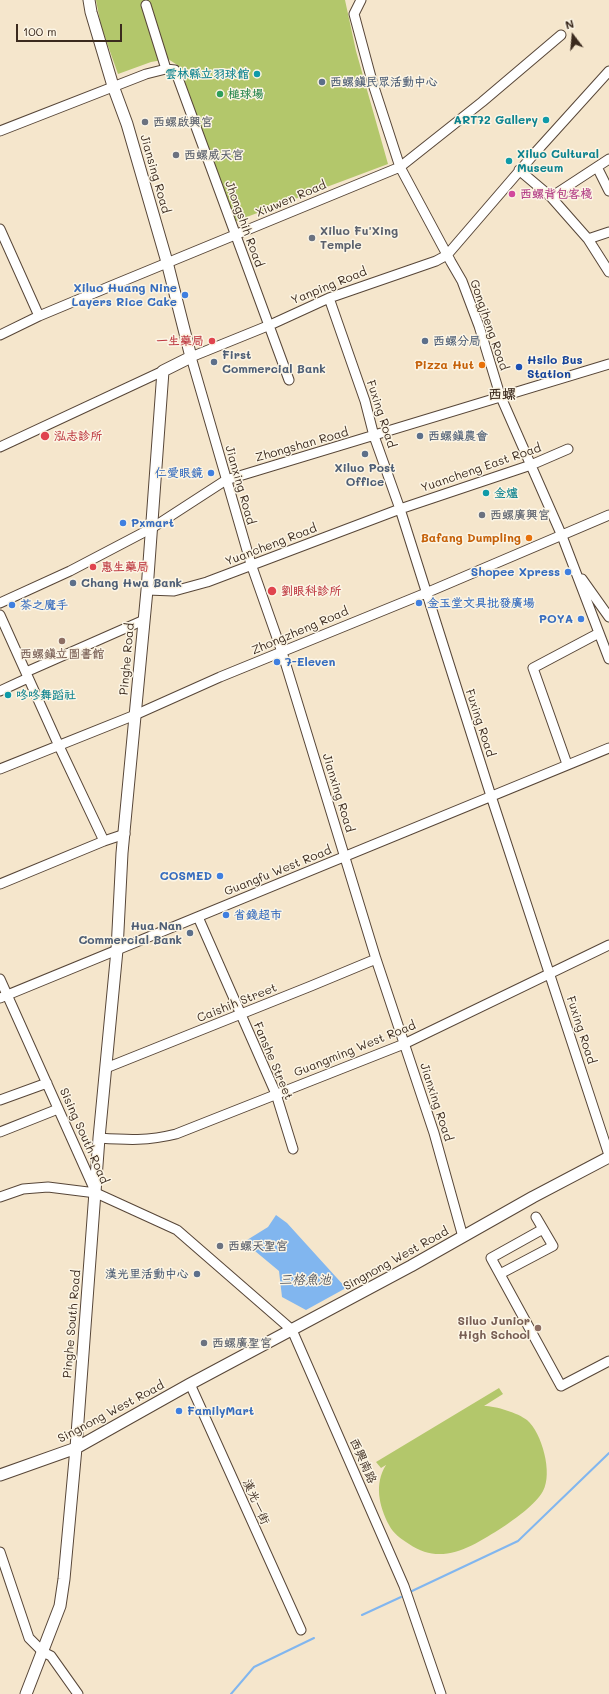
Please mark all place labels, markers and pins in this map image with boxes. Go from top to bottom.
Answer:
place label: 雲林縣立羽球館 [165,67,249,81]
marker: 雲林縣立羽球館 [252,69,262,79]
place label: 西螺鎮民眾活動中心 [330,75,438,89]
marker: 西螺鎮民眾活動中心 [317,77,327,87]
place label: 槌球場 [228,87,264,101]
marker: 槌球場 [215,89,225,99]
place label: ART72 Gallery [454,113,538,127]
place label: 西螺啟興宮 [153,115,213,129]
marker: ART72 Gallery [541,115,551,125]
marker: 西螺啟興宮 [140,117,150,127]
place label: Xiluo Cultural Museum [517,147,599,175]
place label: 西螺威天宮 [184,148,244,162]
marker: 西螺威天宮 [171,150,181,160]
marker: Xiluo Cultural Museum [504,156,514,166]
place label: 西螺背包客棧 [520,187,592,201]
marker: 西螺背包客棧 [507,189,517,199]
place label: Xiluo Fu'Xing Temple [320,224,398,252]
marker: Xiluo Fu'Xing Temple [307,233,317,243]
place label: Xiluo Huang Nine Layers Rice Cake [71,281,177,309]
marker: Xiluo Huang Nine Layers Rice Cake [180,290,190,300]
place label: 一生藥局 [156,334,204,348]
place label: 西螺分局 [433,334,481,348]
marker: 一生藥局 [207,336,217,346]
marker: 西螺分局 [420,336,430,346]
place label: First Commercial Bank [222,348,326,376]
place label: Hsilo Bus Station [527,353,583,381]
marker: First Commercial Bank [209,357,219,367]
place label: Pizza Hut [415,358,474,372]
marker: Pizza Hut [477,360,487,370]
marker: Hsilo Bus Station [514,362,524,372]
place label: 泓志診所 [54,429,102,443]
place label: 西螺鎮農會 [428,429,488,443]
marker: 泓志診所 [39,430,51,442]
marker: 西螺鎮農會 [415,431,425,441]
marker: Xiluo Post Office [360,449,370,459]
place label: Xiluo Post Office [335,461,395,489]
place label: 仁愛眼鏡 [155,466,203,480]
marker: 仁愛眼鏡 [206,468,216,478]
place label: 金爐 [494,486,518,500]
marker: 金爐 [481,488,491,498]
place label: 西螺廣興宮 [490,508,550,522]
marker: 西螺廣興宮 [477,510,487,520]
place label: Pxmart [131,516,174,530]
marker: Pxmart [118,518,128,528]
place label: Bafang Dumpling [421,531,521,545]
marker: Bafang Dumpling [524,533,534,543]
place label: 惠生藥局 [101,560,149,574]
marker: 惠生藥局 [88,562,98,572]
place label: Shopee Xpress [471,565,560,579]
marker: Shopee Xpress [563,567,573,577]
place label: Chang Hwa Bank [81,576,182,590]
marker: Chang Hwa Bank [68,578,78,588]
place label: 劉眼科診所 [281,584,341,598]
marker: 劉眼科診所 [266,585,278,597]
place label: 金玉堂文具批發廣場 [427,596,535,610]
place label: 茶之魔手 [20,598,68,612]
marker: 金玉堂文具批發廣場 [414,598,424,608]
marker: 茶之魔手 [7,600,17,610]
place label: POYA [539,612,573,626]
marker: POYA [576,614,586,624]
marker: 西螺鎮立圖書館 [57,636,67,646]
place label: 西螺鎮立圖書館 [20,647,104,661]
place label: 7-Eleven [285,655,335,669]
marker: 7-Eleven [272,657,282,667]
place label: 咚咚舞蹈社 [16,688,76,702]
marker: 咚咚舞蹈社 [3,690,13,700]
place label: COSMED [160,869,212,883]
marker: COSMED [215,871,225,881]
place label: 省錢超市 [234,908,282,922]
marker: 省錢超市 [221,910,231,920]
place label: Hua Nan Commercial Bank [78,919,182,947]
marker: Hua Nan Commercial Bank [185,928,195,938]
place label: 西螺天聖宮 [228,1239,288,1253]
marker: 西螺天聖宮 [215,1241,225,1251]
place label: 漢光里活動中心 [105,1267,189,1281]
marker: 漢光里活動中心 [192,1269,202,1279]
place label: Siluo Junior High School [457,1314,530,1342]
marker: Siluo Junior High School [533,1323,543,1333]
place label: 西螺廣聖宮 [212,1336,272,1350]
marker: 西螺廣聖宮 [199,1338,209,1348]
place label: FamilyMart [187,1404,254,1418]
marker: FamilyMart [174,1406,184,1416]

